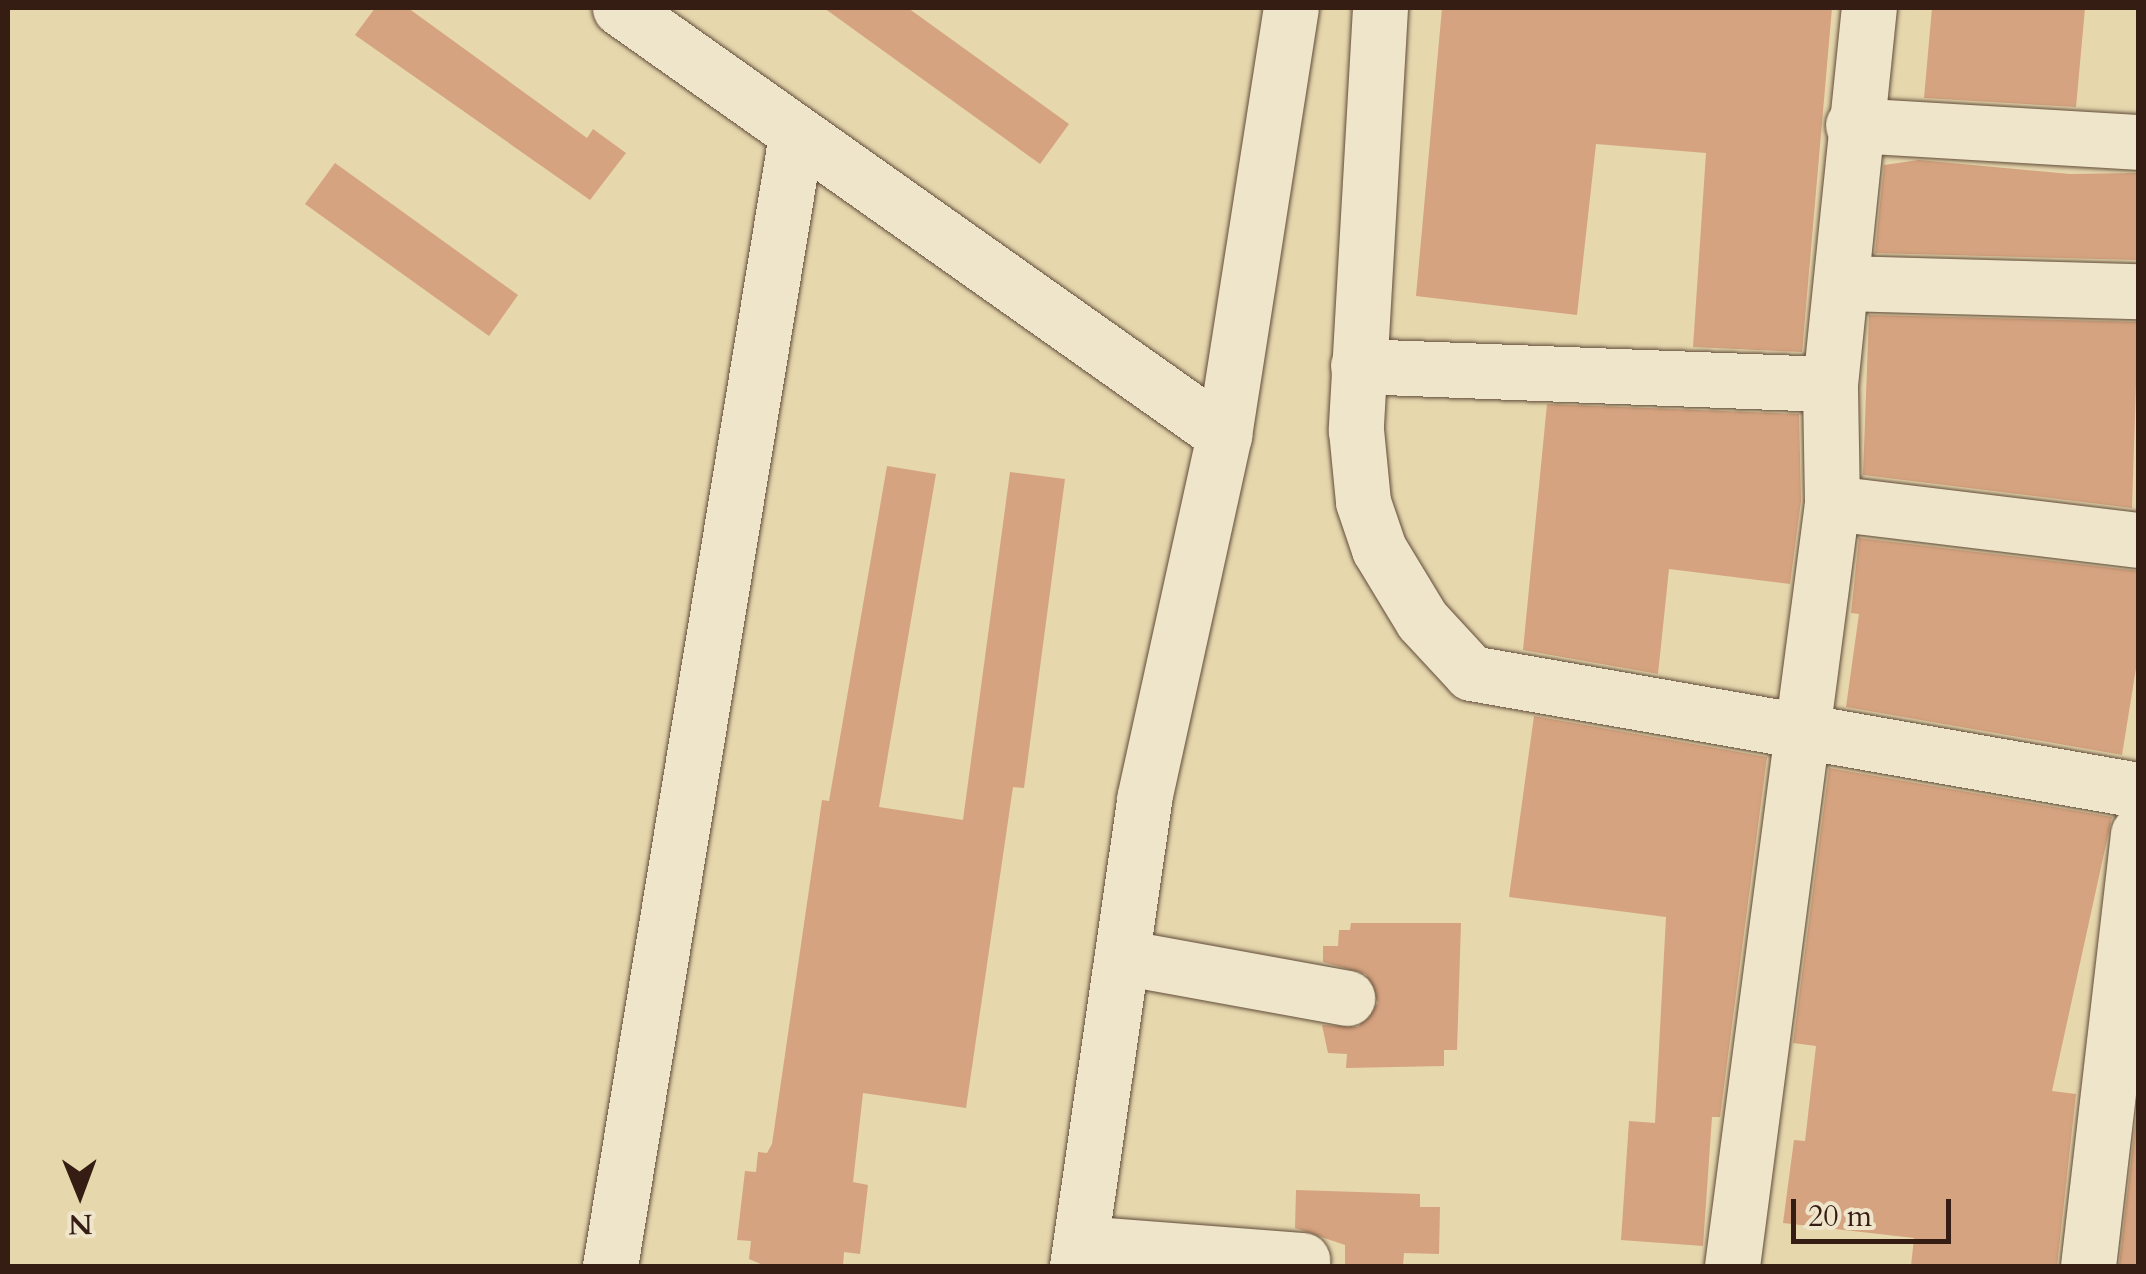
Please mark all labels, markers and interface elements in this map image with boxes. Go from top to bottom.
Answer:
north arrow [30,1144,130,1244]
scale bar [1796,1179,1956,1241]
text: 20 m [1808,1196,1872,1237]
text: N [68,1205,93,1243]

